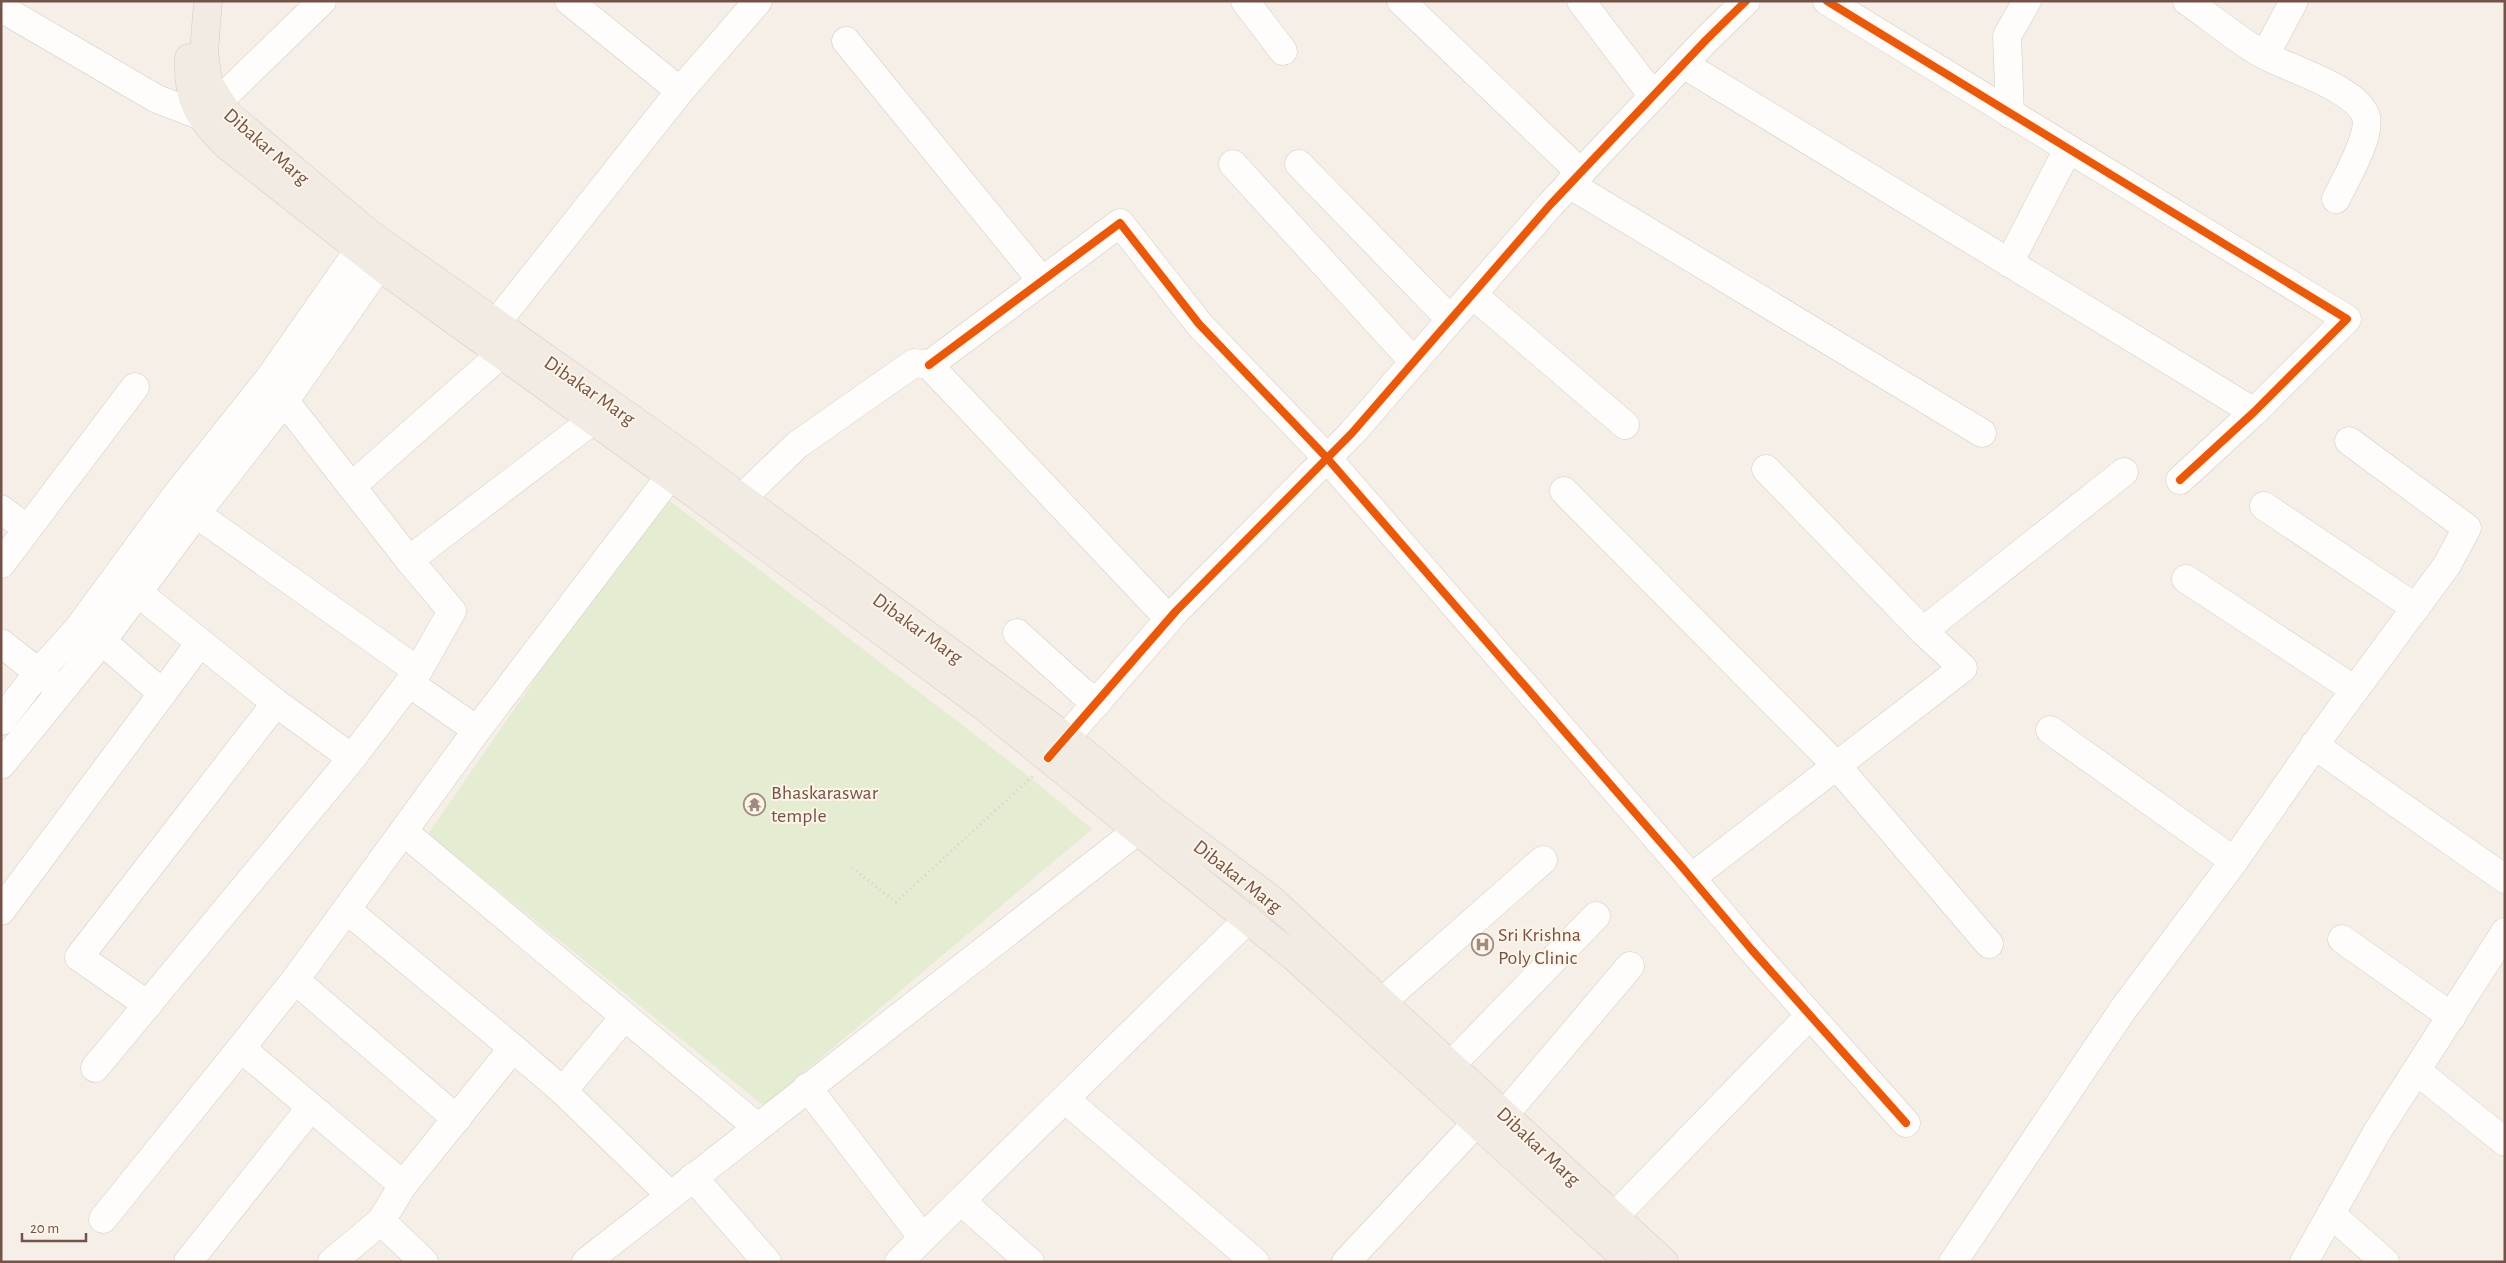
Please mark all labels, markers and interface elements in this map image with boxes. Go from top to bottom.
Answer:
street label: Dibakar Marg [220,105,313,189]
street label: Dibakar Marg [540,352,639,429]
street label: Dibakar Marg [869,590,966,668]
place label: Bhaskaraswar temple [771,783,879,826]
temple icon: Bhaskaraswar temple [743,792,767,816]
street label: Dibakar Marg [1190,836,1285,917]
place label: Sri Krishna Poly Clinic [1498,925,1581,968]
hospital icon: Sri Krishna Poly Clinic [1470,933,1494,957]
street label: Dibakar Marg [1493,1103,1584,1190]
scale bar [22,1210,86,1242]
text: 20 m [30,1221,59,1236]

